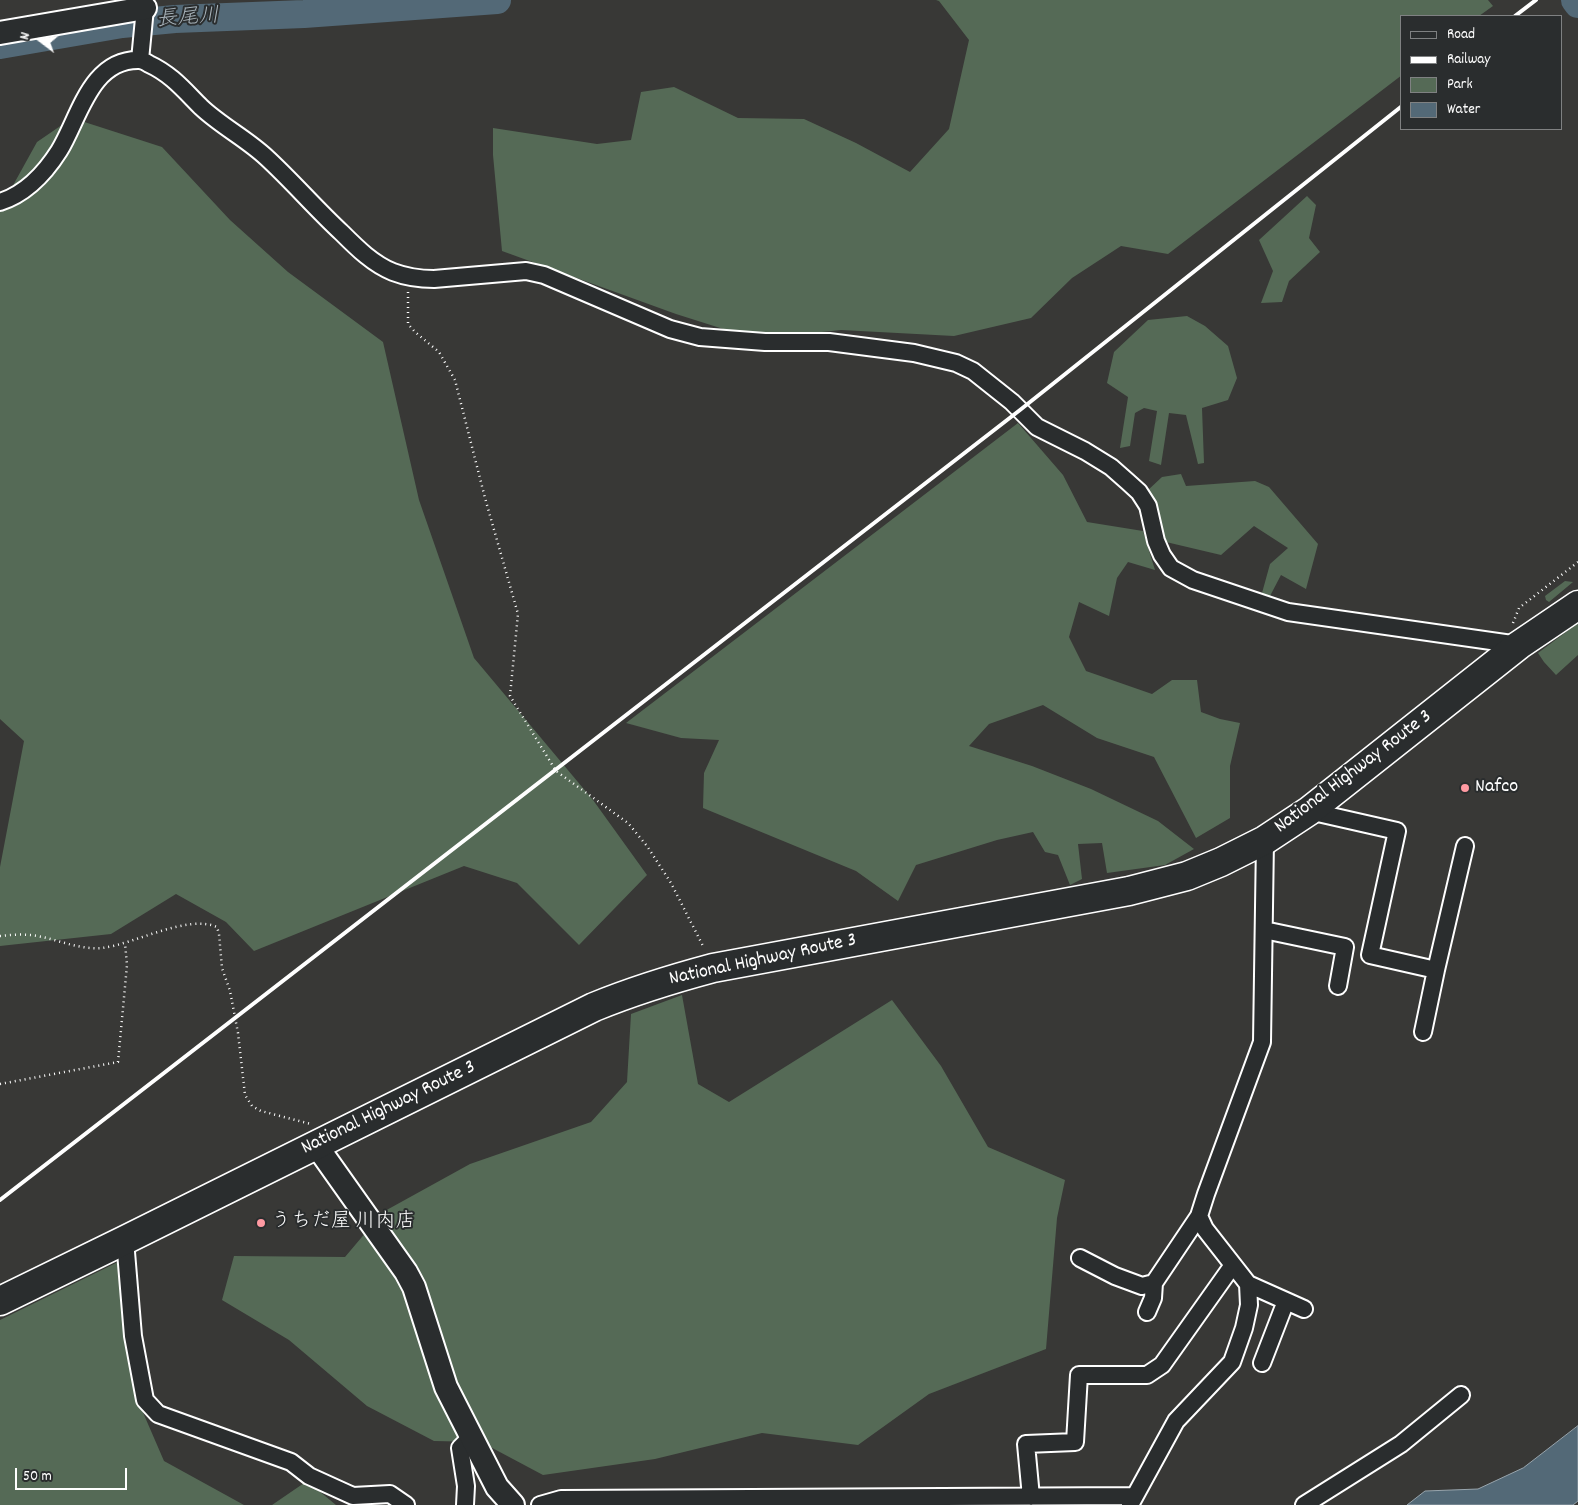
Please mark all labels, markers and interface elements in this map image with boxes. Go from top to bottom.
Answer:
water label: 長尾川 [156,5,220,35]
north arrow [15,15,65,65]
legend [1400,15,1563,130]
text: Road [1447,24,1475,46]
text: N [15,30,36,42]
text: Railway [1447,49,1490,71]
text: Park [1447,74,1473,96]
text: Water [1447,99,1480,121]
street label: National Highway Route 3 [1271,706,1437,840]
place label: Nafco [1475,776,1518,800]
marker: Nafco [1459,782,1471,794]
street label: National Highway Route 3 [667,929,859,993]
street label: National Highway Route 3 [298,1056,480,1162]
place label: うちだ屋 川内店 [271,1211,416,1235]
marker: うちだ屋 川内店 [255,1217,267,1229]
scale bar [18,1458,130,1490]
text: 50 m [23,1466,52,1488]

